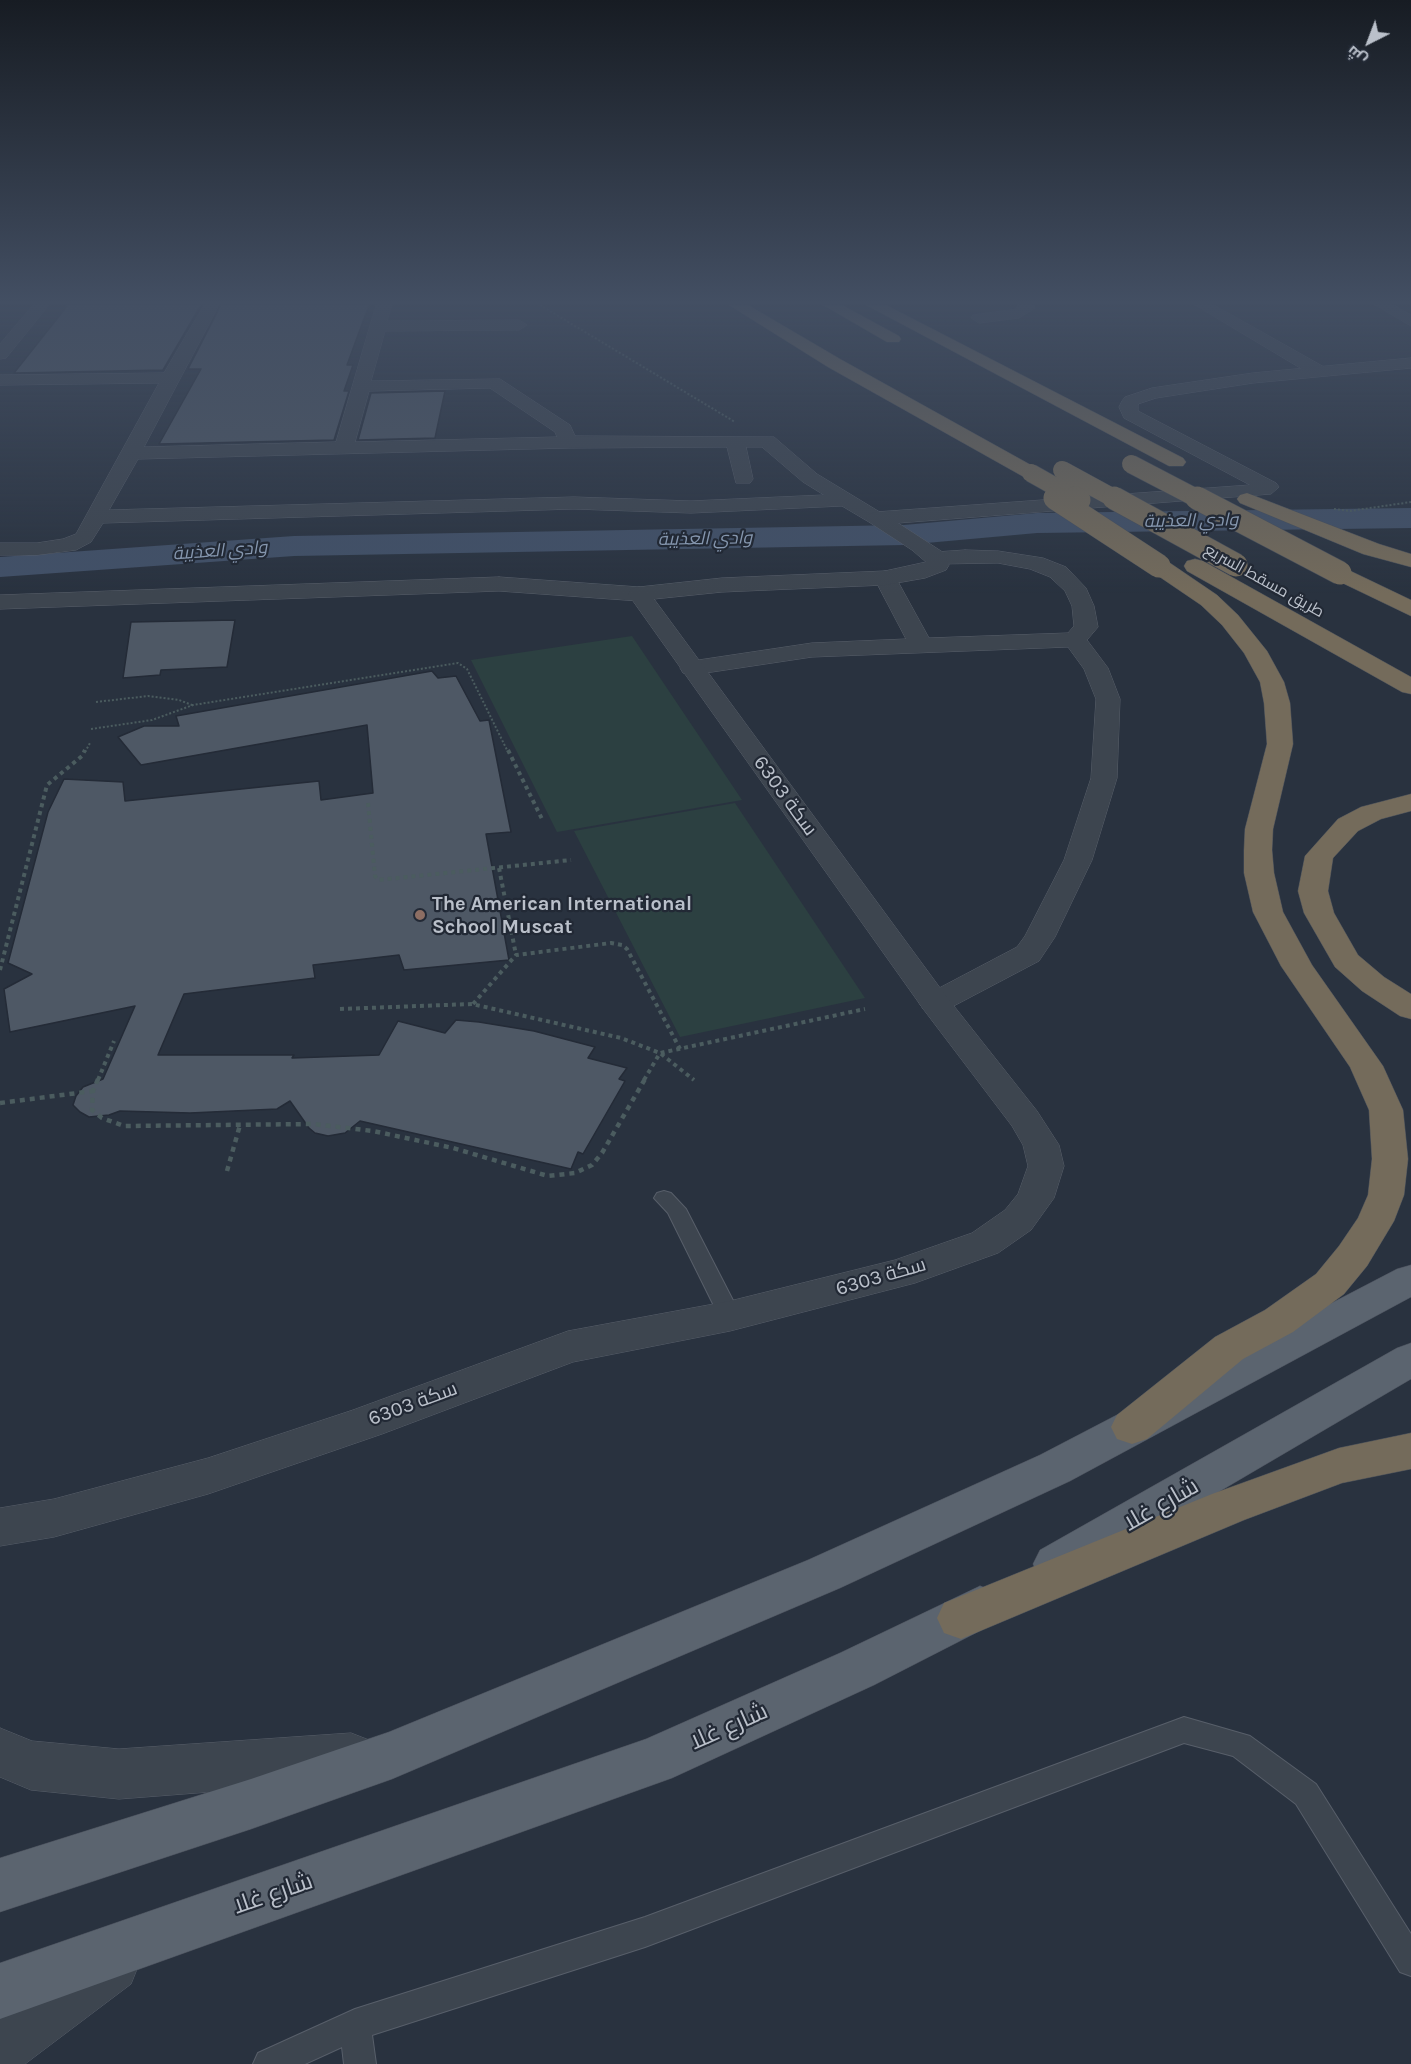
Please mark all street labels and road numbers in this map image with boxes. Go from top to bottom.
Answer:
street label: طريق مسقط السريع [1201,540,1327,622]
street label: سكة 6303 [748,751,822,841]
street label: سكة 6303 [833,1253,929,1301]
street label: سكة 6303 [365,1377,461,1431]
street label: شارع غلا [1118,1472,1204,1538]
street label: شارع غلا [685,1697,773,1757]
street label: شارع غلا [229,1867,317,1921]

